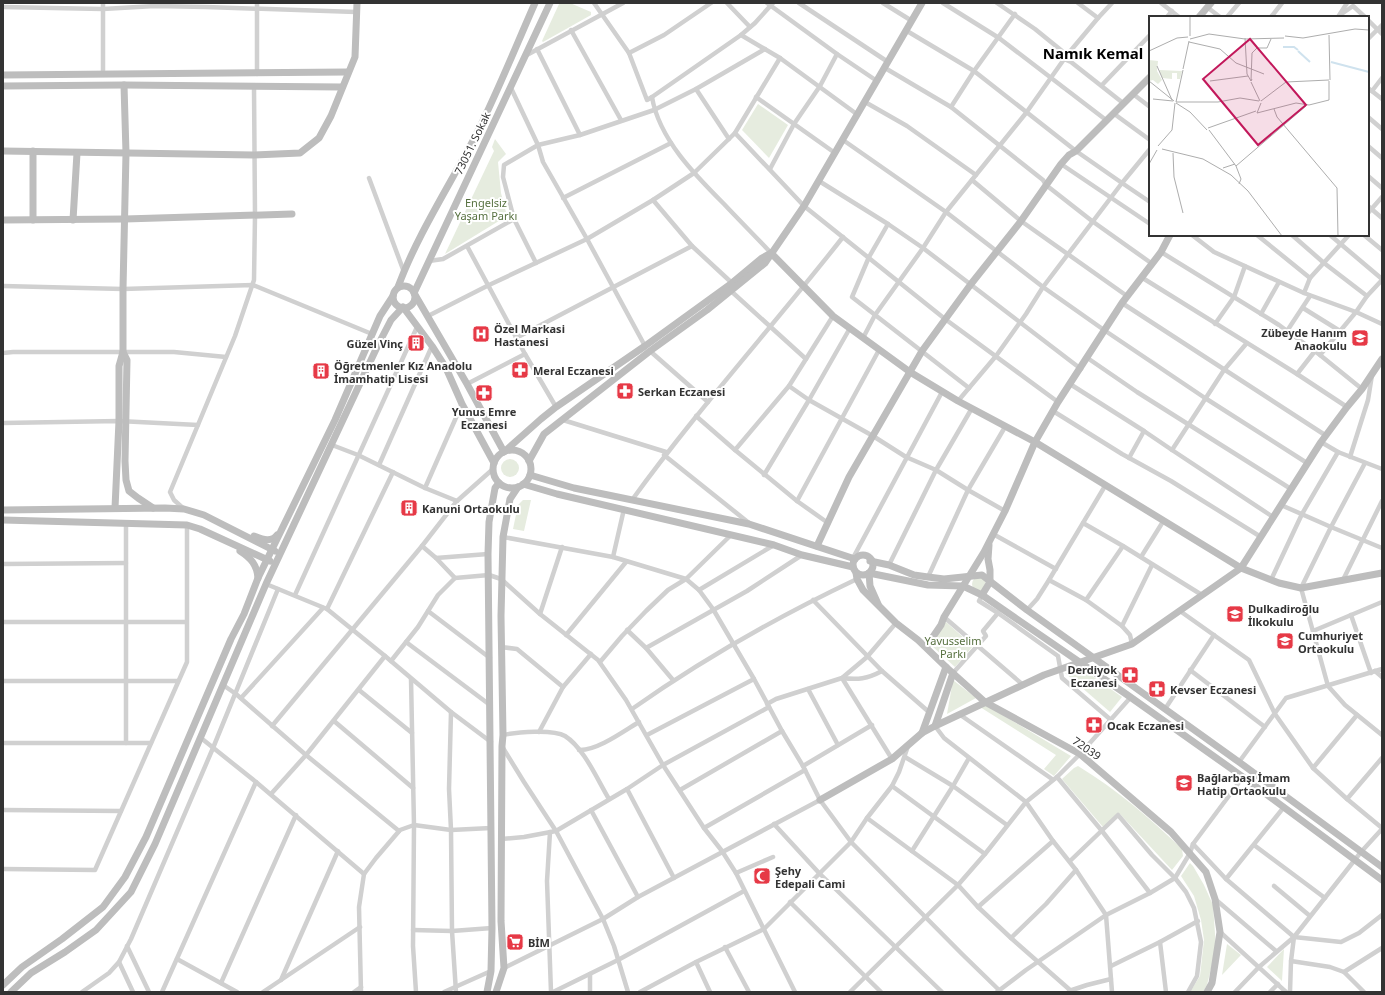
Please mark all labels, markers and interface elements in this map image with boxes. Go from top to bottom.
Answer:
inset map [1149,16,1369,236]
district label: Namık Kemal [1043,43,1143,63]
street label: 73051. Sokak [450,109,494,177]
park label: Engelsiz Yaşam Parkı [455,195,517,223]
place label: Özel Markasi Hastanesi [494,321,565,349]
hospital icon: Özel Markasi Hastanesi [471,324,491,344]
place label: Zübeyde Hanım Anaokulu [1261,325,1347,353]
school or university icon: Zübeyde Hanım Anaokulu [1350,328,1370,348]
building icon: Güzel Vinç [406,333,426,353]
place label: Güzel Vinç [346,336,403,351]
place label: Öğretmenler Kız Anadolu İmamhatip Lisesi [334,358,472,386]
pharmacy icon: Meral Eczanesi [510,360,530,380]
building icon: Öğretmenler Kız Anadolu İmamhatip Lisesi [311,361,331,381]
place label: Meral Eczanesi [533,363,614,378]
pharmacy icon: Serkan Eczanesi [615,381,635,401]
pharmacy icon: Yunus Emre Eczanesi [474,383,494,403]
place label: Serkan Eczanesi [638,384,725,399]
place label: Yunus Emre Eczanesi [452,404,517,432]
building icon: Kanuni Ortaokulu [399,498,419,518]
place label: Kanuni Ortaokulu [422,501,520,516]
place label: Dulkadiroğlu İlkokulu [1248,601,1319,629]
school or university icon: Dulkadiroğlu İlkokulu [1225,604,1245,624]
place label: Cumhuriyet Ortaokulu [1298,628,1363,656]
school or university icon: Cumhuriyet Ortaokulu [1275,631,1295,651]
park label: Yavusselim Parkı [925,633,981,661]
place label: Derdiyok Eczanesi [1067,662,1117,690]
pharmacy icon: Derdiyok Eczanesi [1120,665,1140,685]
pharmacy icon: Kevser Eczanesi [1147,679,1167,699]
place label: Kevser Eczanesi [1170,682,1256,697]
pharmacy icon: Ocak Eczanesi [1084,715,1104,735]
place label: Ocak Eczanesi [1107,718,1184,733]
street label: 72039 [1070,733,1104,763]
place label: Bağlarbaşı İmam Hatip Ortaokulu [1197,770,1290,798]
school or university icon: Bağlarbaşı İmam Hatip Ortaokulu [1174,773,1194,793]
place label: Şehy Edepali Cami [775,863,845,891]
mosque icon: Şehy Edepali Cami [752,866,772,886]
supermarket icon: BİM [505,932,525,952]
place label: BİM [528,935,550,950]

